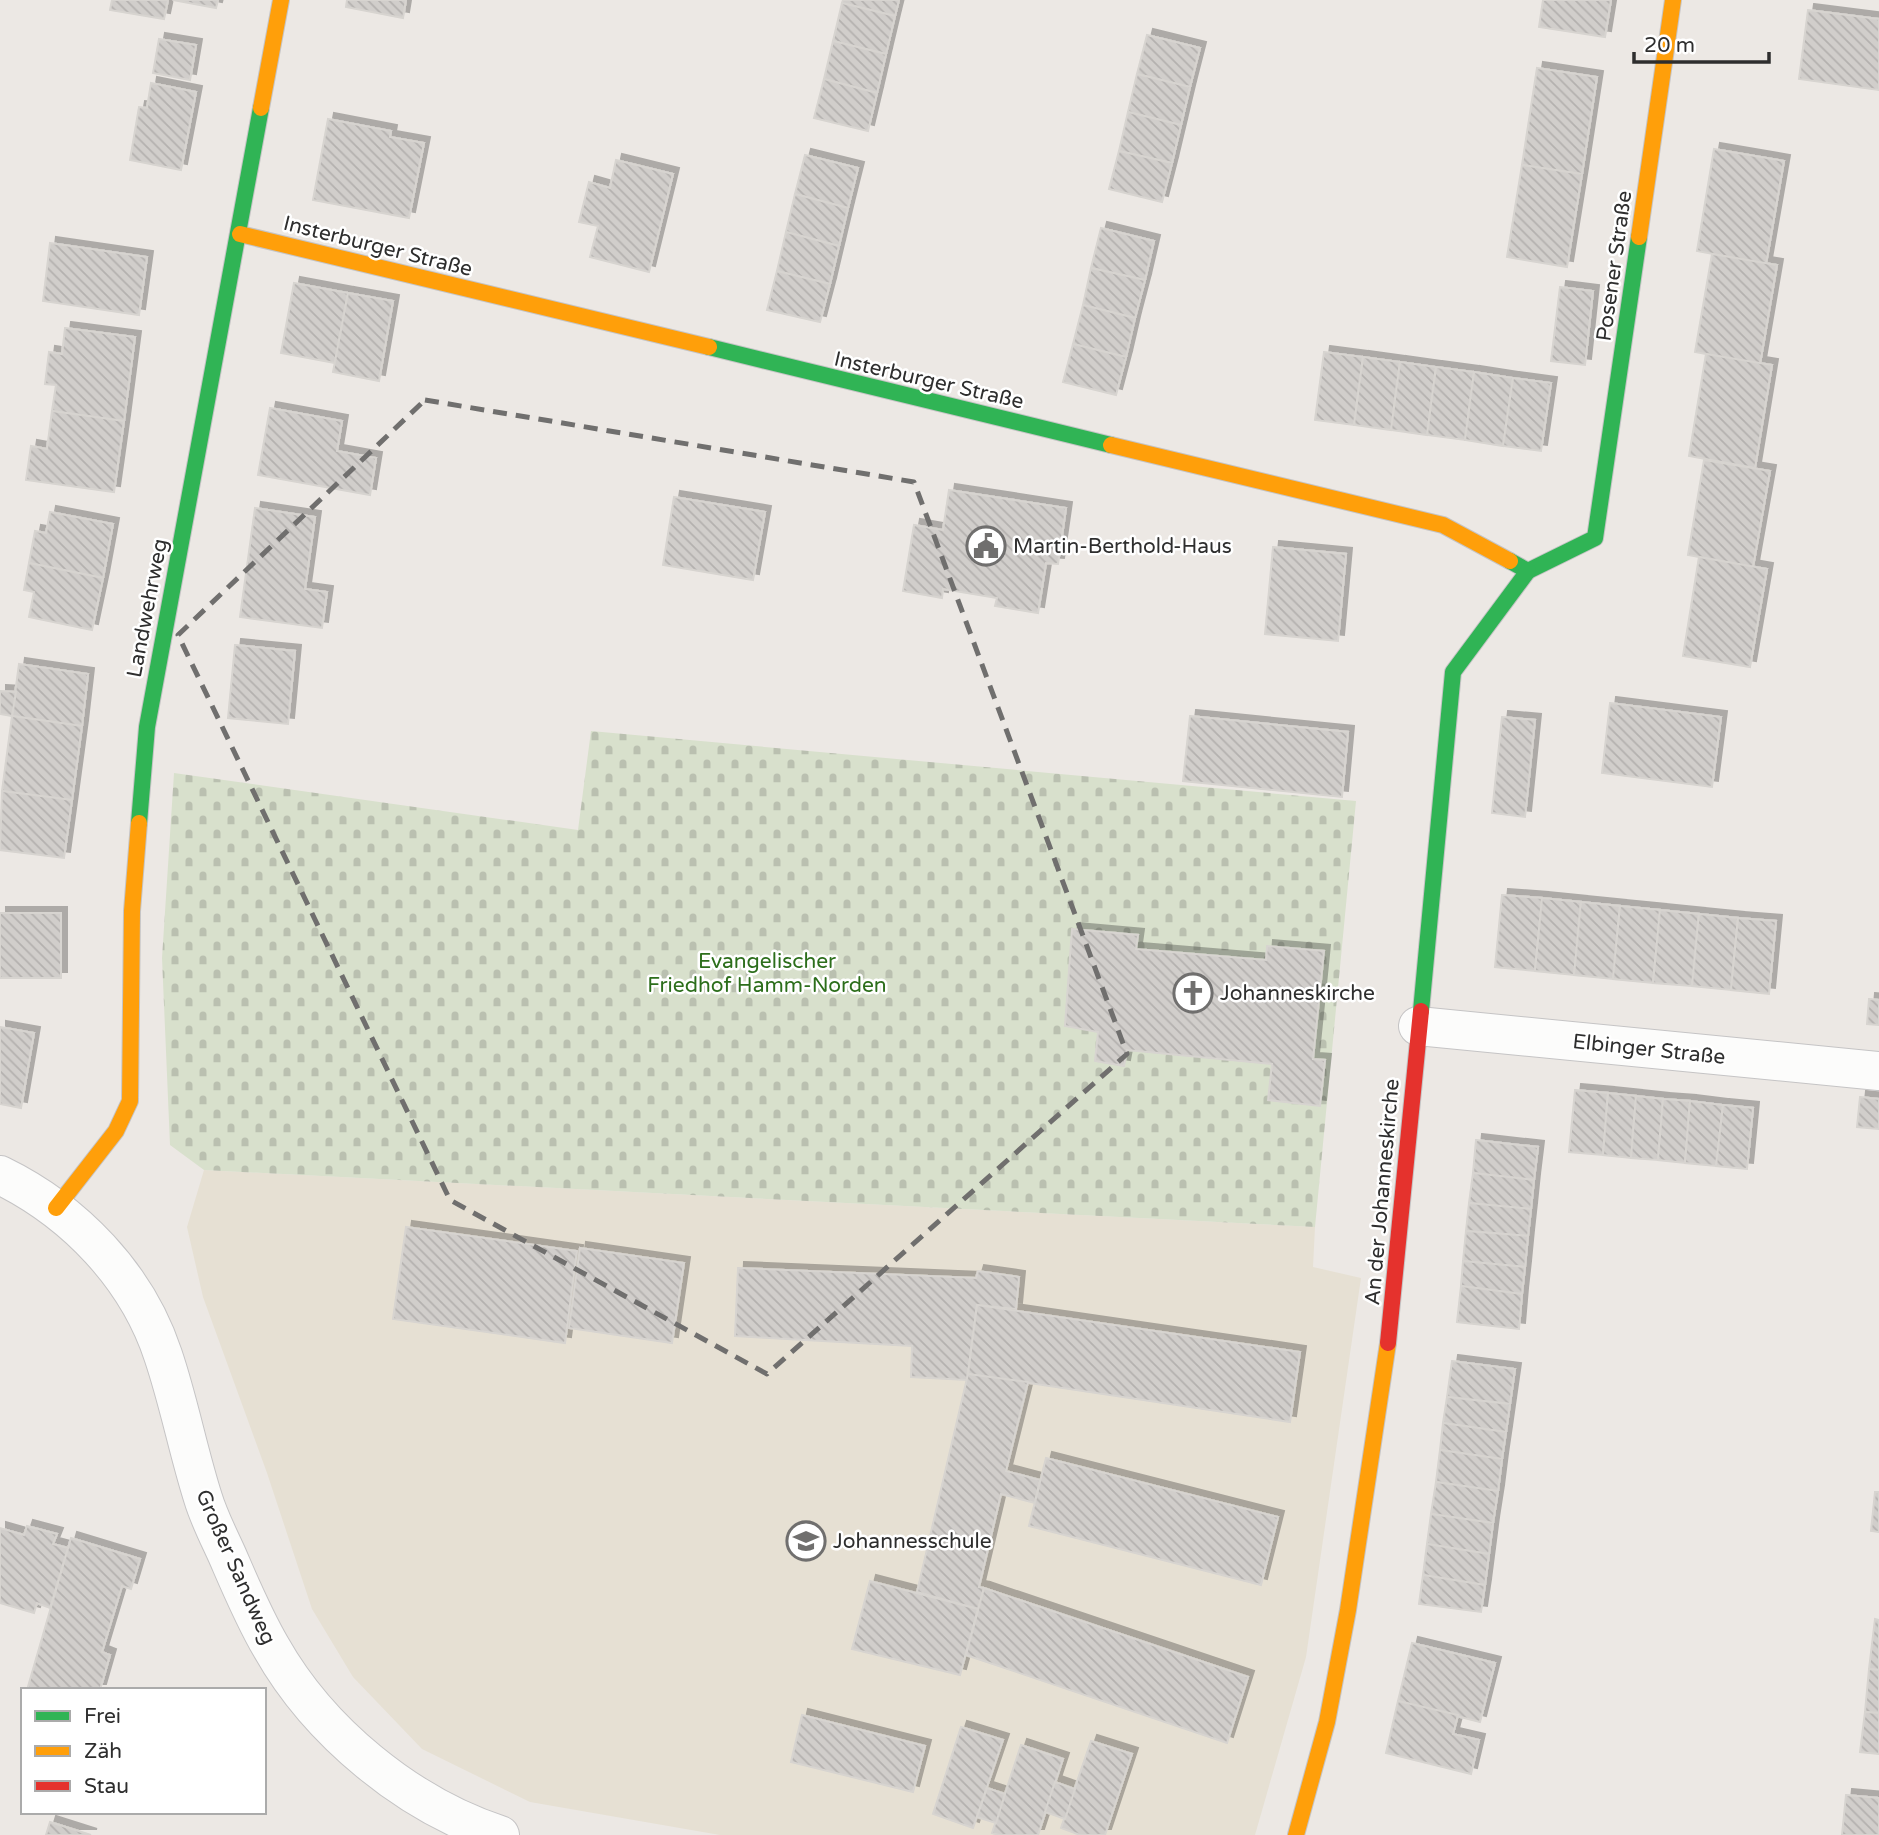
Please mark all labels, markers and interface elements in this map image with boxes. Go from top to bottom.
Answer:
scale bar [1634,21,1769,65]
text: 20 m [1644,33,1695,58]
street label: Posener Straße [1592,189,1637,343]
street label: Insterburger Straße [281,211,475,282]
street label: Insterburger Straße [832,347,1026,414]
public building icon: Martin-Berthold-Haus [965,525,1007,567]
place label: Martin-Berthold-Haus [1013,534,1232,559]
street label: Landwehrweg [122,537,173,680]
park label: Evangelischer Friedhof Hamm-Norden [647,949,887,998]
church icon: Johanneskirche [1172,972,1214,1014]
place label: Johanneskirche [1220,981,1375,1006]
street label: Elbinger Straße [1571,1029,1727,1070]
street label: An der Johanneskirche [1360,1078,1405,1306]
street label: Großer Sandweg [190,1486,281,1649]
school or university icon: Johannesschule [785,1520,827,1562]
place label: Johannesschule [833,1529,992,1554]
legend [21,1688,266,1814]
text: Frei [84,1704,121,1729]
text: Zäh [84,1739,122,1764]
text: Stau [84,1774,129,1799]

